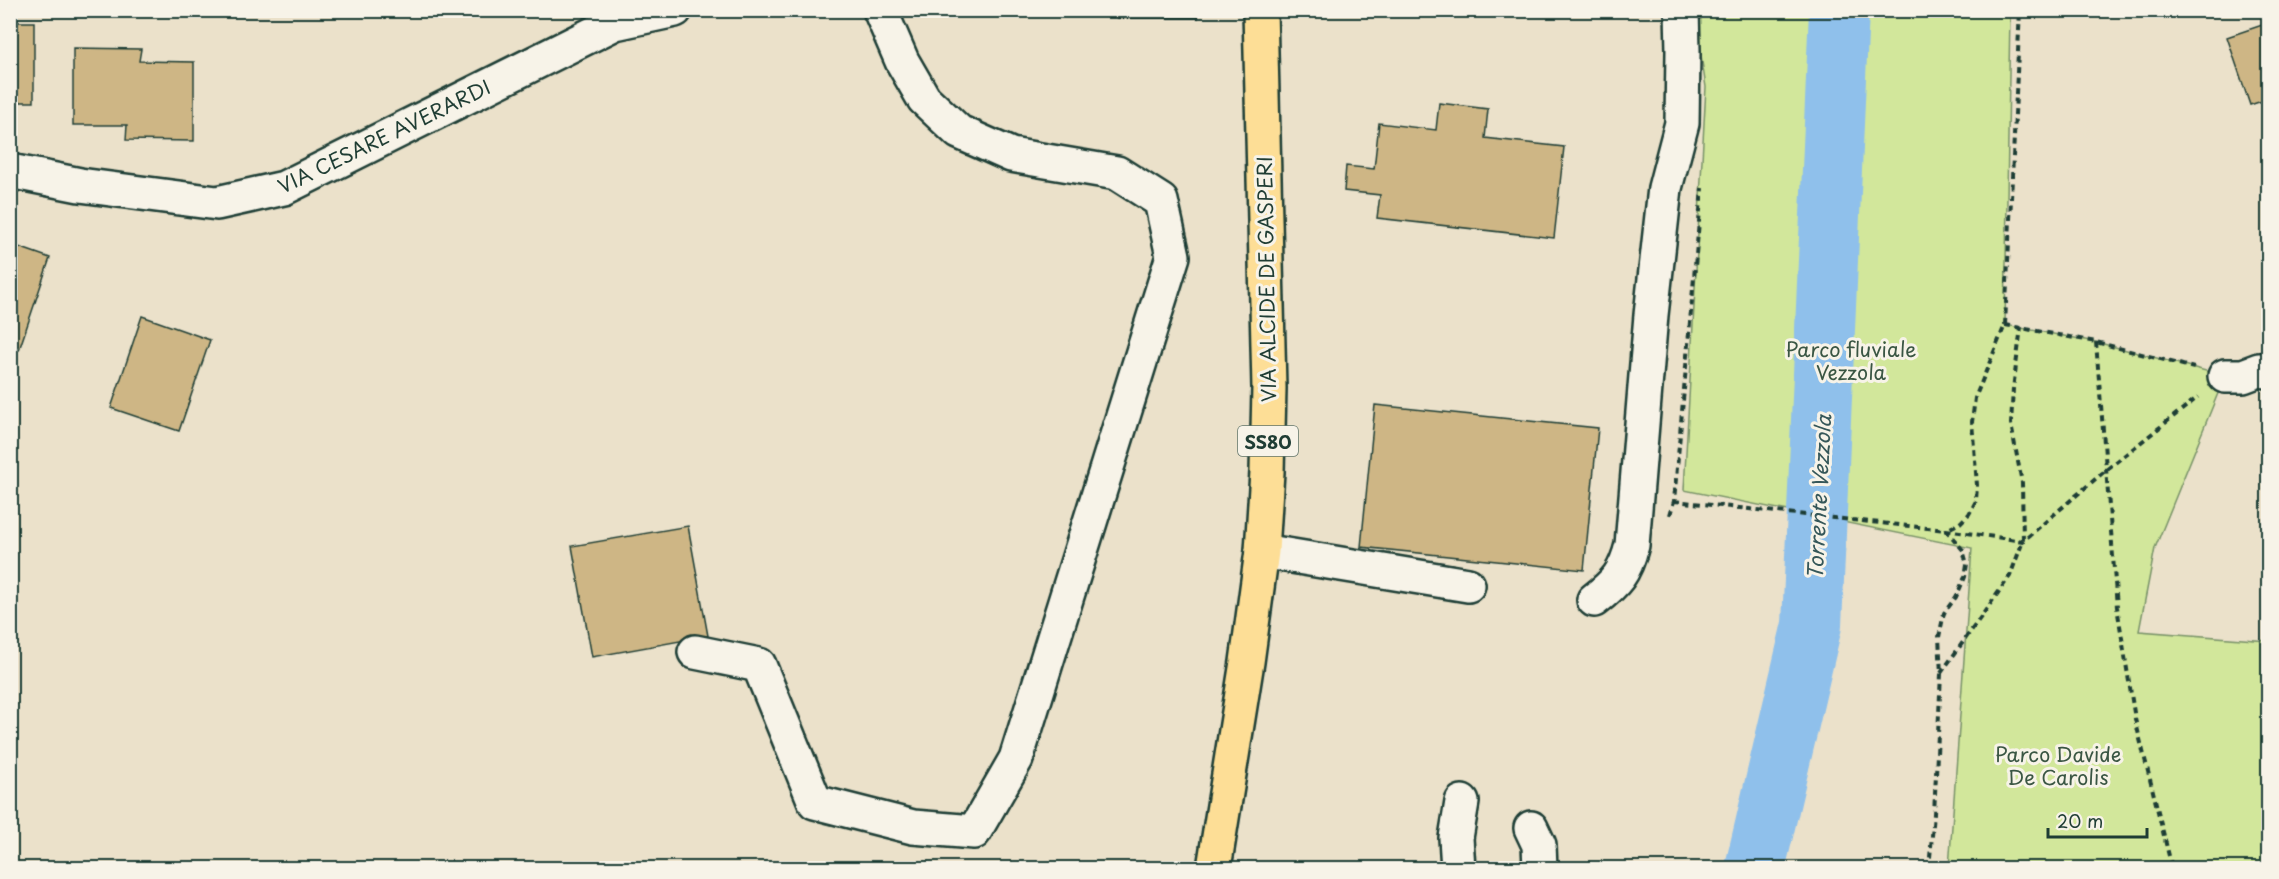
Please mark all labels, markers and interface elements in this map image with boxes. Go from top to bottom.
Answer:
street label: VIA CESARE AVERARDI [272,71,496,201]
street label: VIA ALCIDE DE GASPERI [1249,156,1283,402]
park label: Parco fluviale Vezzola [1786,334,1916,387]
water label: Torrente Vezzola [1798,413,1838,580]
road number: SS80 [1238,426,1298,456]
park label: Parco Davide De Carolis [1995,739,2121,792]
scale bar [2048,801,2147,839]
text: 20 m [2057,807,2103,834]

